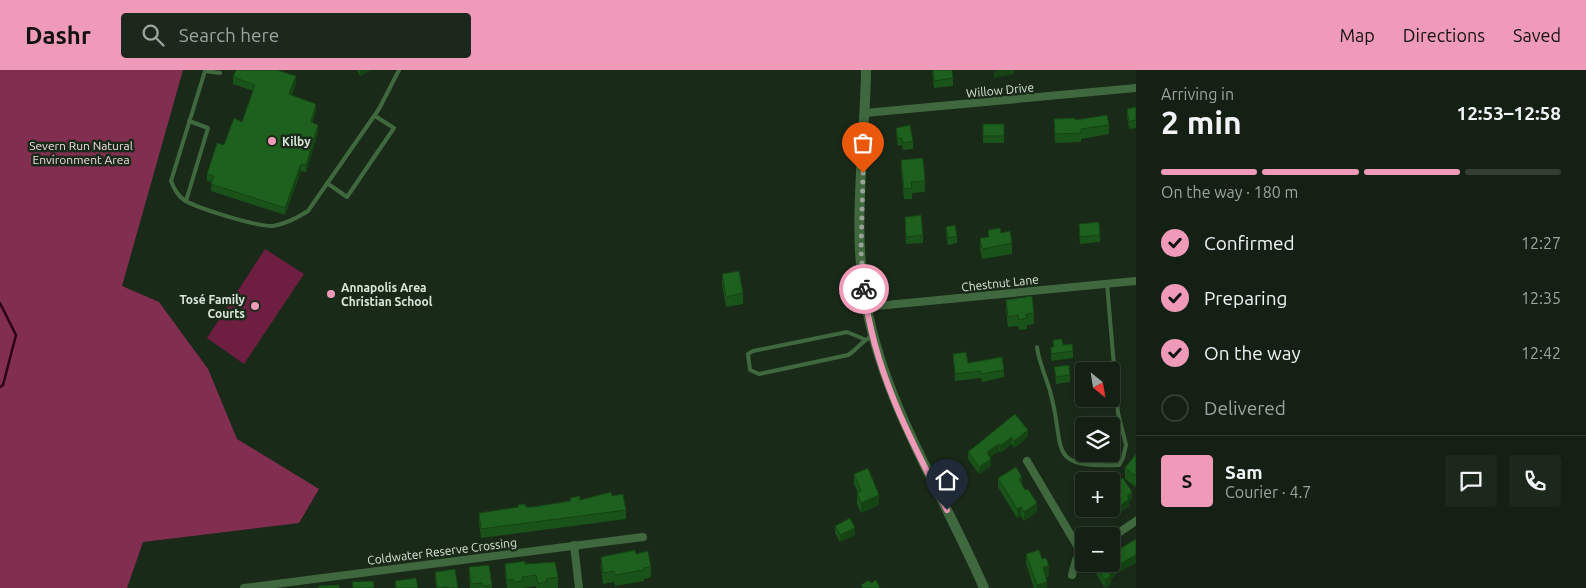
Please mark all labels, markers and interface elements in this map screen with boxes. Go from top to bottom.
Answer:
search box [121,13,471,58]
icon: search [139,21,167,49]
text: Dashr [25,22,91,49]
text: Search here [179,24,279,46]
text: Map [1339,25,1375,45]
text: Directions [1403,25,1485,45]
text: Saved [1513,25,1561,45]
street label: Willow Drive [966,81,1034,99]
text: Arriving in [1161,85,1234,103]
text: 12:53–12:58 [1456,102,1561,124]
text: 2 min [1161,104,1242,140]
pin [842,122,884,173]
icon: bag [849,129,877,157]
marker: Kilby [266,135,278,147]
place label: Kilby [282,135,311,148]
park label: Severn Run Natural Environment Area [29,139,133,166]
text: On the way · 180 m [1161,183,1298,201]
icon: check [1161,229,1189,257]
text: Confirmed [1204,232,1295,254]
text: 12:27 [1521,234,1561,252]
courier [839,264,889,314]
street label: Chestnut Lane [961,272,1039,294]
icon: bike [850,275,878,303]
place label: Annapolis Area Christian School [341,281,433,308]
icon: check [1161,284,1189,312]
text: Preparing [1204,287,1288,309]
marker: Annapolis Area Christian School [325,288,337,300]
text: 12:35 [1521,289,1561,307]
place label: Tosé Family Courts [179,293,246,320]
marker: Tosé Family Courts [249,300,261,312]
icon: check [1161,339,1189,367]
text: On the way [1204,342,1301,364]
text: 12:42 [1521,344,1561,362]
north arrow [1075,362,1120,408]
map controls [1075,362,1120,572]
text: Delivered [1204,397,1286,419]
button: layers [1075,417,1120,462]
button: chat [1445,455,1497,507]
button: phone [1509,455,1561,507]
pin [926,459,968,510]
text: Sam [1225,461,1263,483]
icon: home [933,466,961,494]
text: S [1182,470,1192,492]
button: + [1075,472,1120,517]
text: Courier · 4.7 [1225,483,1311,501]
button: − [1075,527,1120,572]
street label: Coldwater Reserve Crossing [367,535,517,567]

